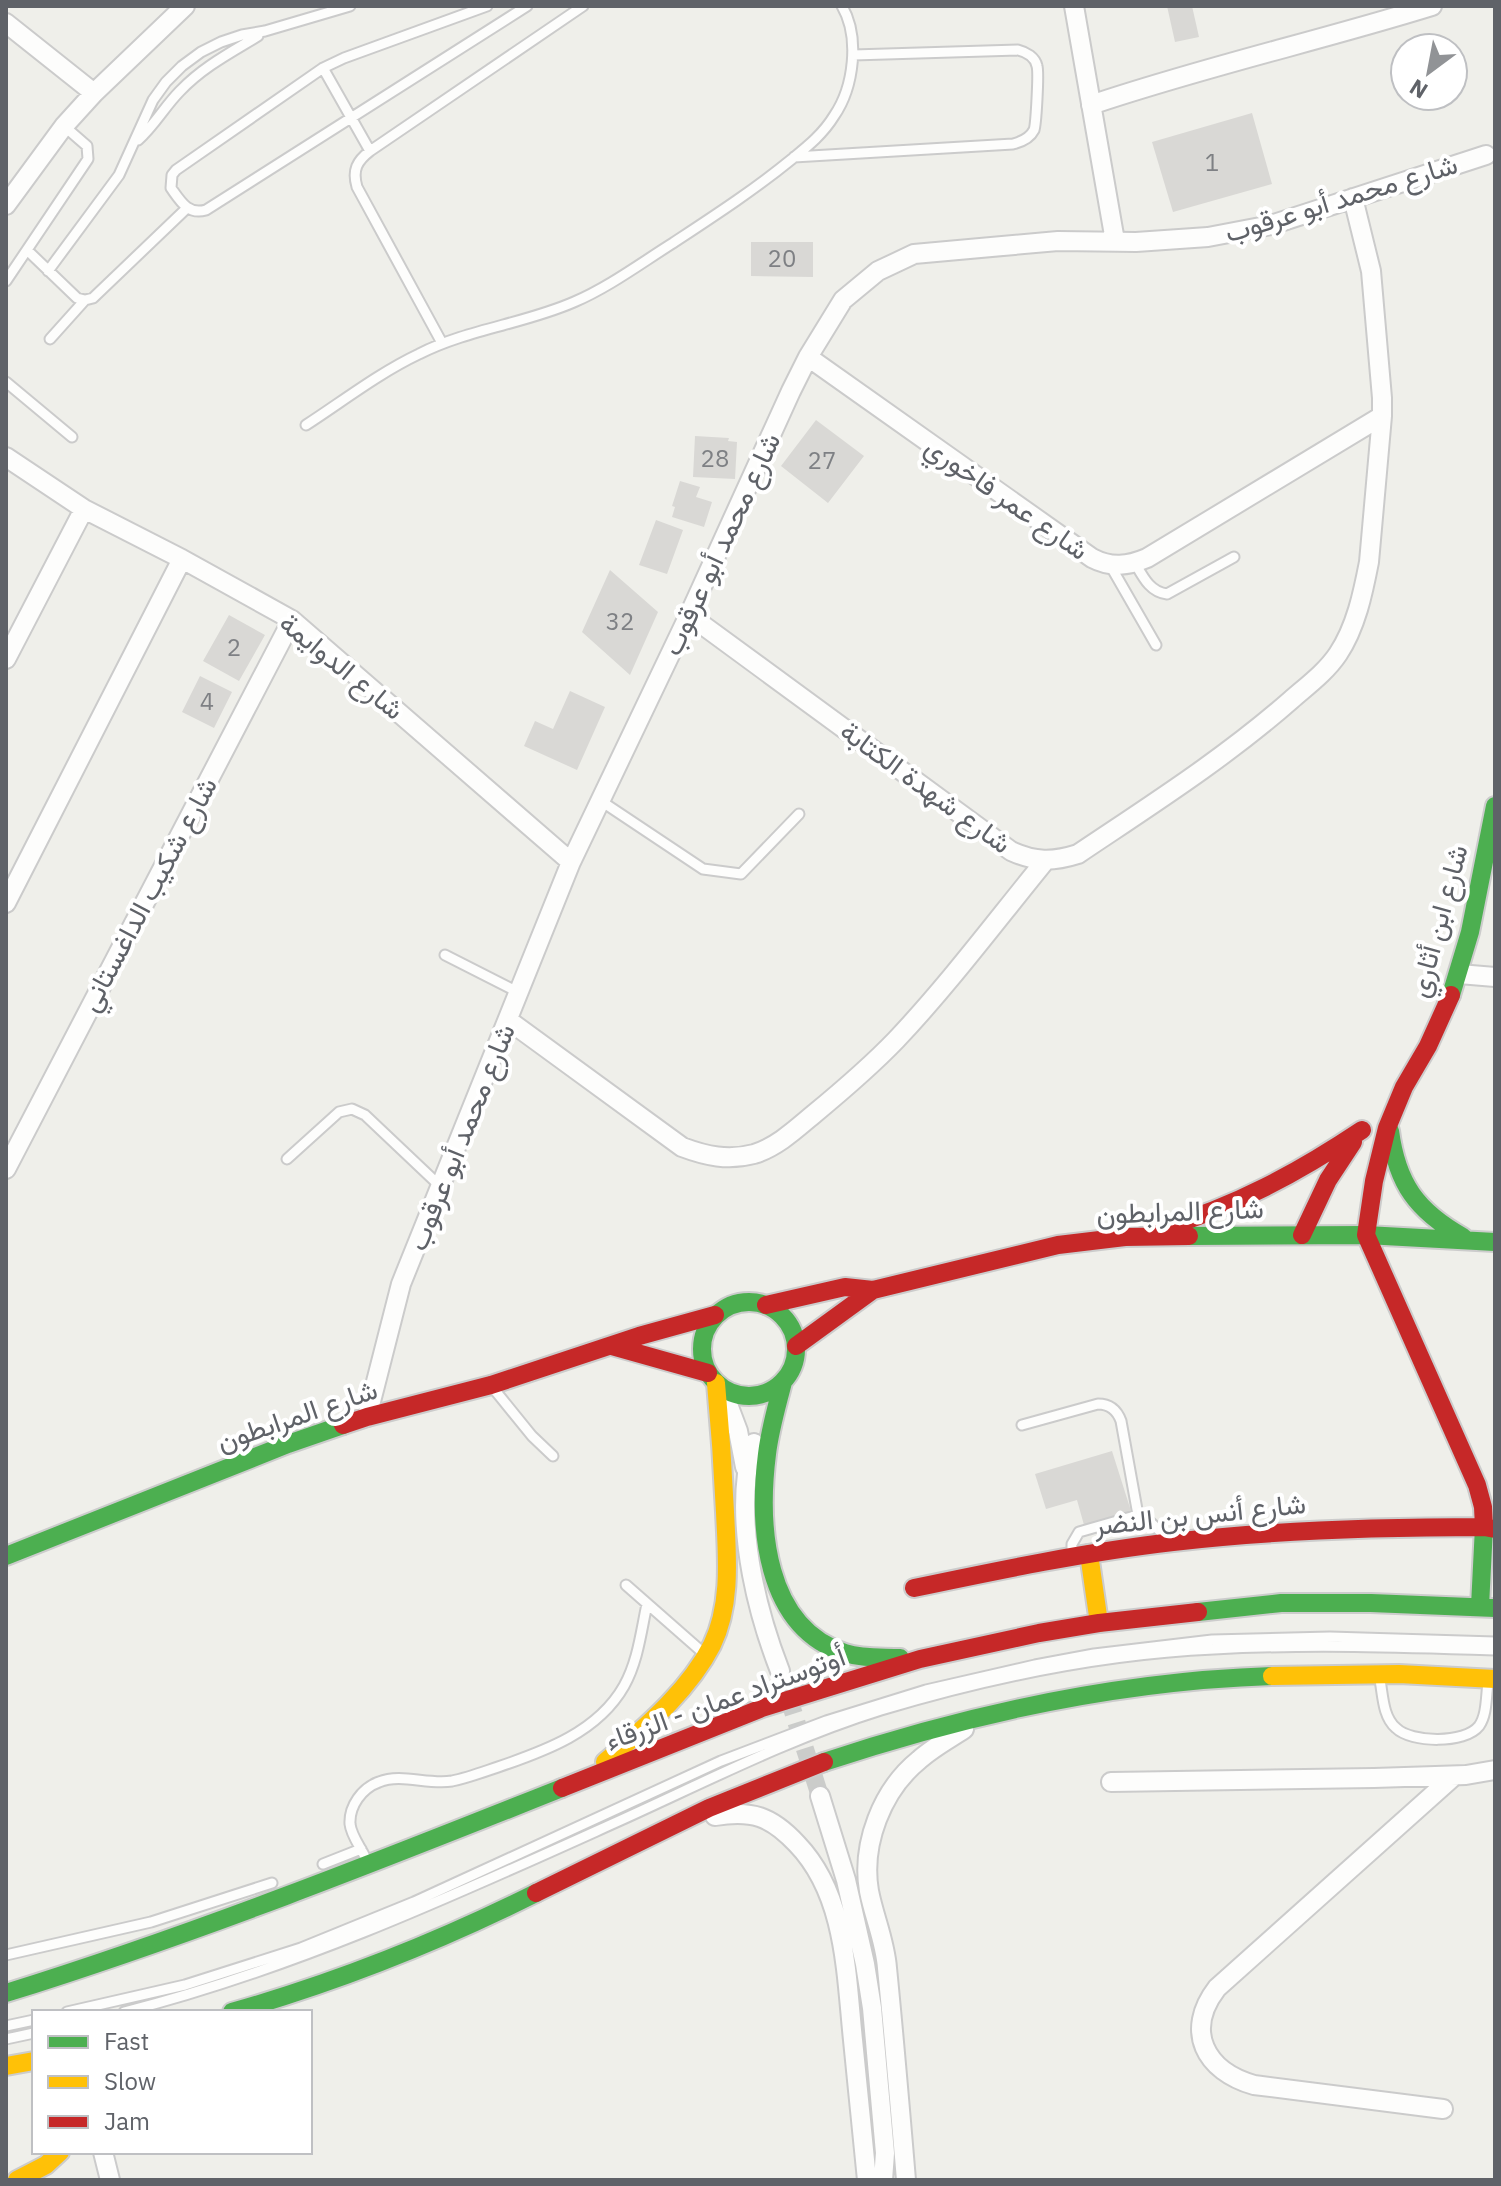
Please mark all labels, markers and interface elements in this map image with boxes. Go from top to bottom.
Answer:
north arrow [1389,32,1469,112]
text: N [1404,73,1433,106]
street label: شارع محمد أبو عرقوب [1220,145,1462,251]
house number: 1 [1205,146,1219,178]
house number: 20 [768,242,796,274]
street label: شارع محمد أبو عرقوب [653,427,789,661]
street label: شارع عمر فاخوري [915,427,1096,572]
house number: 28 [701,442,729,474]
house number: 27 [808,444,836,476]
street label: شارع الدوايمة [272,604,412,728]
house number: 32 [606,605,634,637]
house number: 2 [227,631,241,663]
house number: 4 [200,685,214,717]
street label: شارع شهدة الكتابة [833,712,1019,862]
street label: شارع شكيب الداغستاني [70,770,229,1020]
street label: شارع ابن أثاري [1399,840,1481,1003]
street label: شارع محمد أبو عرقوب [398,1018,524,1256]
street label: شارع المرابطون [1096,1189,1264,1233]
street label: شارع المرابطون [212,1370,382,1460]
street label: شارع أنس بن النضر [1091,1484,1308,1544]
street label: أوتوستراد عمان - الزرقاء [600,1637,850,1758]
legend [32,2010,312,2154]
text: Fast [104,2025,149,2057]
text: Slow [104,2065,156,2097]
text: Jam [104,2105,150,2137]

